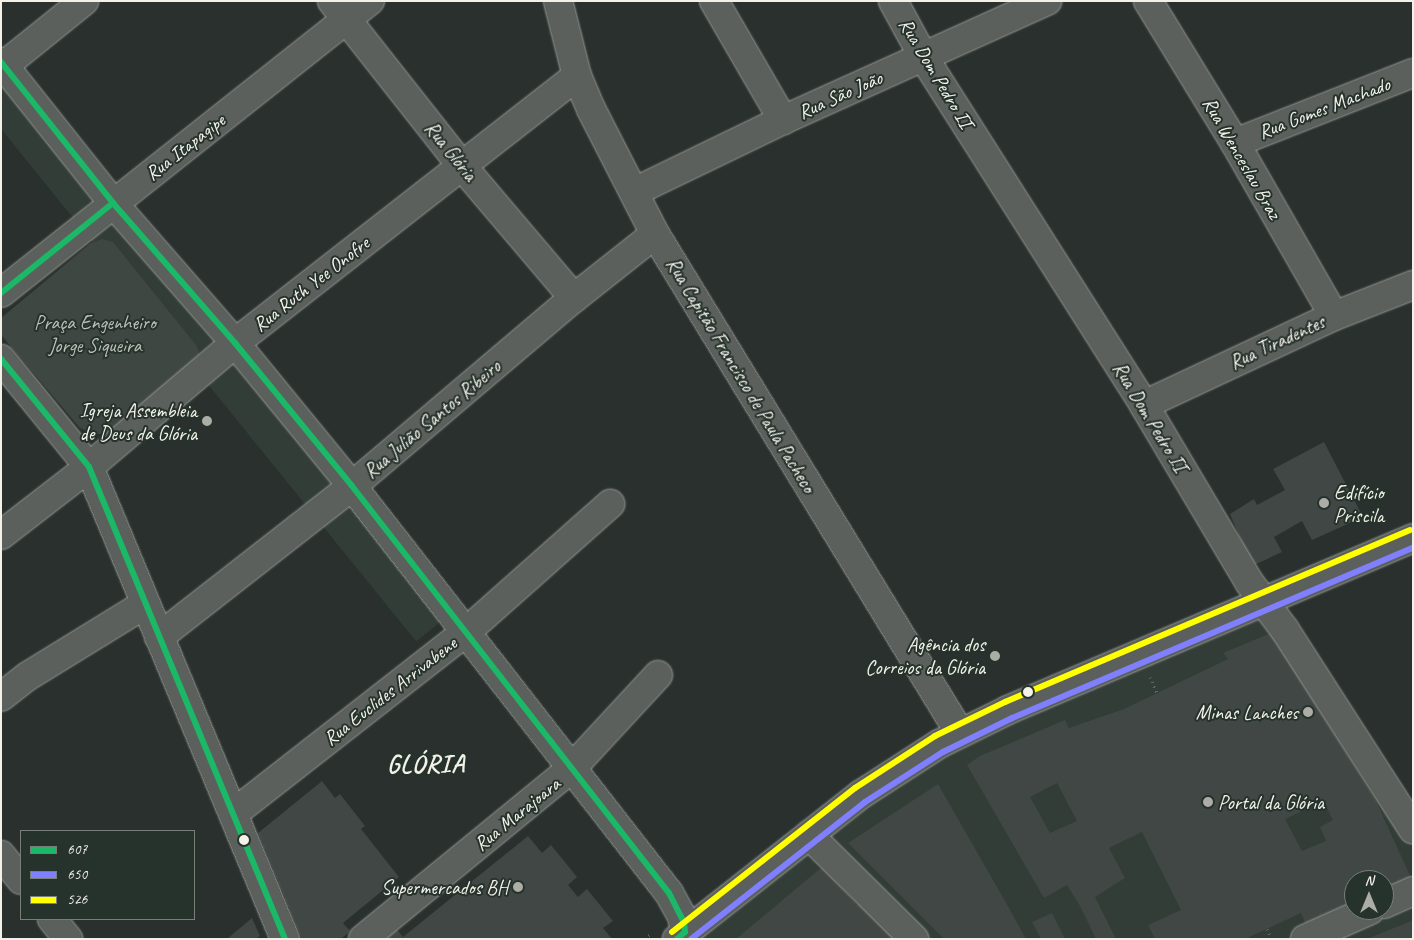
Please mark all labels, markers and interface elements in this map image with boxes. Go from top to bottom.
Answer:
street label: Rua Dom Pedro II [894,14,978,132]
street label: Rua São João [794,66,886,124]
street label: Rua Gomes Machado [1255,72,1393,144]
street label: Rua Wenceslau Braz [1197,93,1287,223]
street label: Rua Itapagipe [140,108,230,186]
street label: Rua Glória [420,116,482,186]
street label: Rua Ruth Yee Onofre [248,231,374,337]
street label: Rua Capitão Francisco de Paula Pacheco [661,252,821,498]
street label: Rua Tiradentes [1226,310,1328,374]
park label: Praça Engenheiro Jorge Siqueira [34,311,156,358]
street label: Rua Julião Santos Ribeiro [358,355,506,483]
street label: Rua Dom Pedro II [1108,358,1192,476]
place label: Igreja Assembleia de Deus da Glória [79,398,197,445]
marker: Igreja Assembleia de Deus da Glória [201,415,213,427]
place label: Edifício Priscila [1334,480,1384,527]
marker: Edifício Priscila [1318,497,1330,509]
street label: Rua Euclides Arrivabene [319,632,461,750]
place label: Agência dos Correios da Glória [864,632,985,679]
marker: Agência dos Correios da Glória [989,650,1001,662]
unlabelled marker [1023,687,1033,697]
place label: Minas Lanches [1195,700,1298,724]
marker: Minas Lanches [1302,706,1314,718]
district label: GLÓRIA [386,749,466,779]
street label: Rua Marajoara [469,772,565,856]
place label: Portal da Glória [1218,790,1325,814]
marker: Portal da Glória [1202,796,1214,808]
legend [20,830,195,920]
unlabelled marker [239,835,249,845]
text: 607 [67,840,87,859]
text: 650 [67,865,87,884]
north arrow [1344,870,1394,920]
text: N [1365,872,1373,889]
place label: Supermercados BH [381,875,508,899]
marker: Supermercados BH [512,881,524,893]
text: 526 [67,890,87,909]

